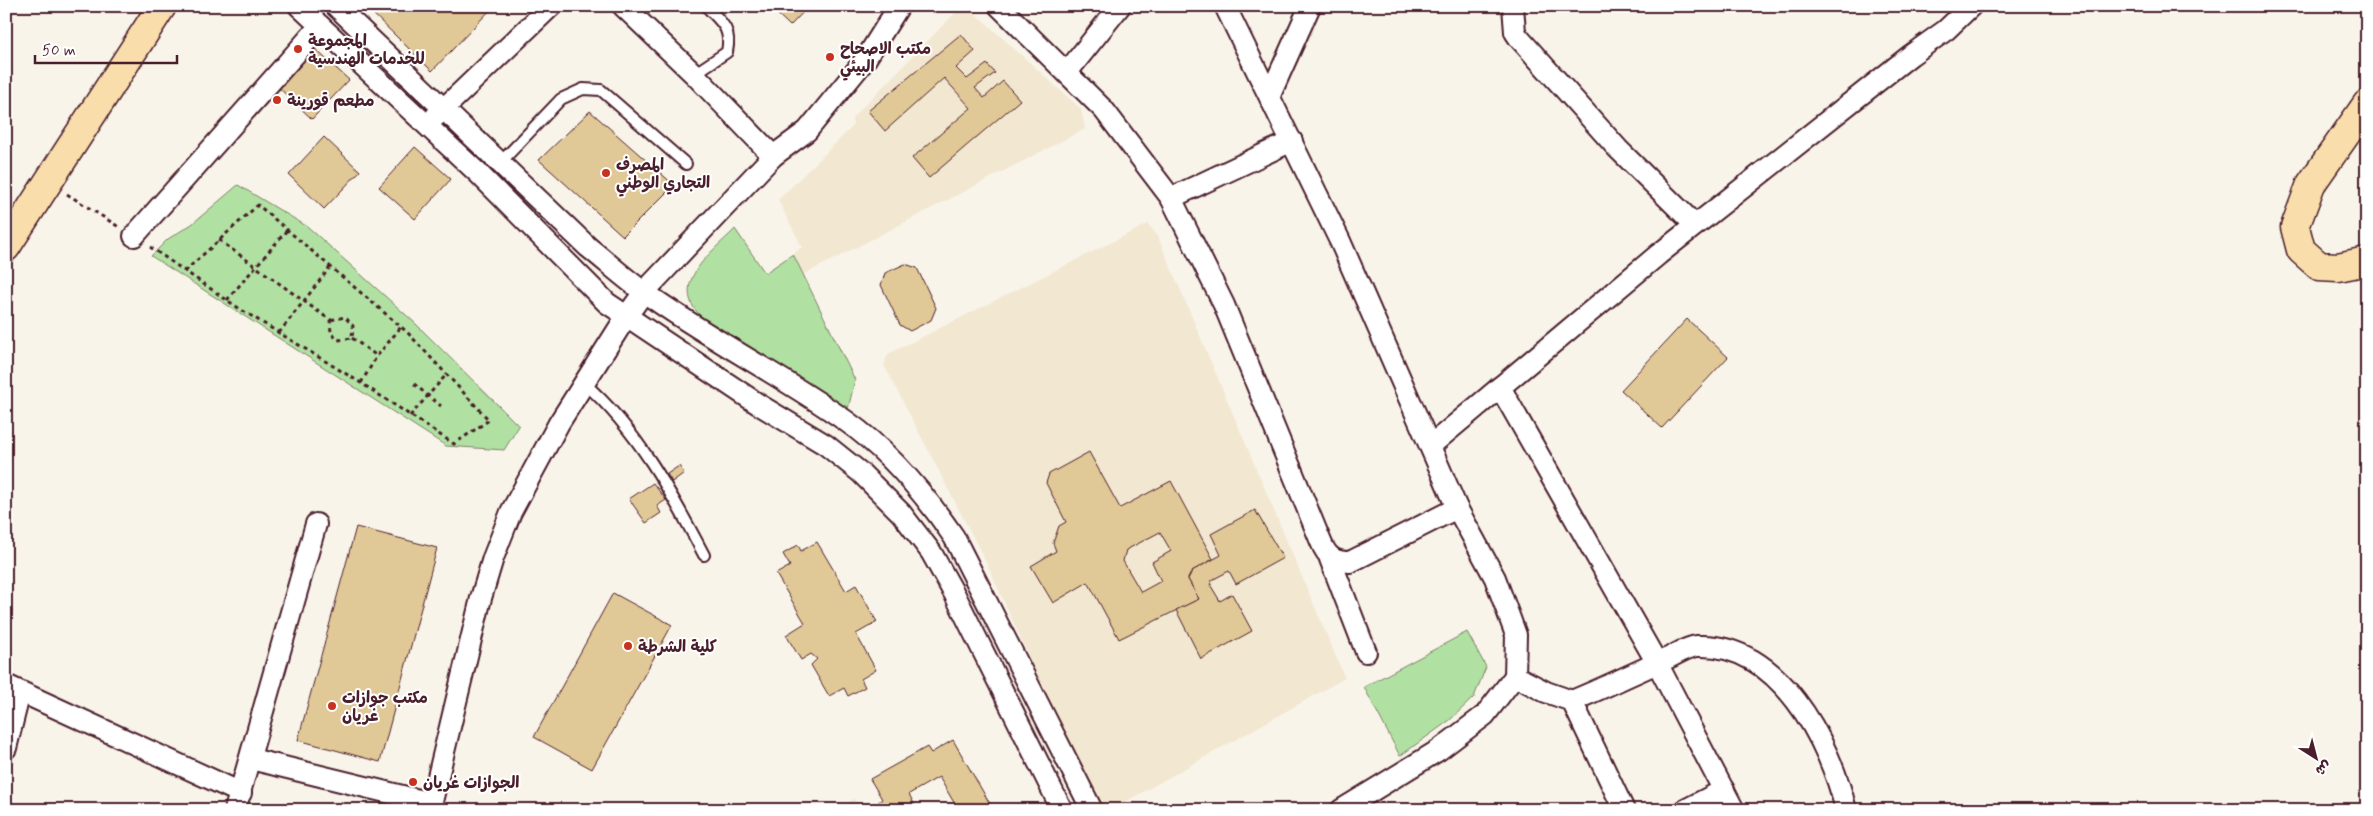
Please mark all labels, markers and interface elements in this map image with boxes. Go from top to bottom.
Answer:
place label: المجموعة للخدمات الهندسية [308,31,425,70]
scale bar [35,32,178,64]
place label: مكتب الاصحاح البيئي [840,39,931,81]
text: 50 m [42,41,76,61]
marker: المجموعة للخدمات الهندسية [292,43,304,55]
marker: مكتب الاصحاح البيئي [824,51,836,63]
place label: مطعم قورينة [287,91,374,113]
marker: مطعم قورينة [271,94,283,106]
place label: المصرف التجاري الوطني [616,155,710,197]
marker: المصرف التجاري الوطني [600,167,612,179]
place label: كلية الشرطة [638,637,717,658]
marker: كلية الشرطة [622,640,634,652]
place label: مكتب جوازات غريان [342,688,428,727]
marker: مكتب جوازات غريان [326,700,338,712]
north arrow [2290,734,2340,784]
text: ش [2312,756,2335,780]
place label: الجوازات غريان [423,773,519,794]
marker: الجوازات غريان [407,776,419,788]

